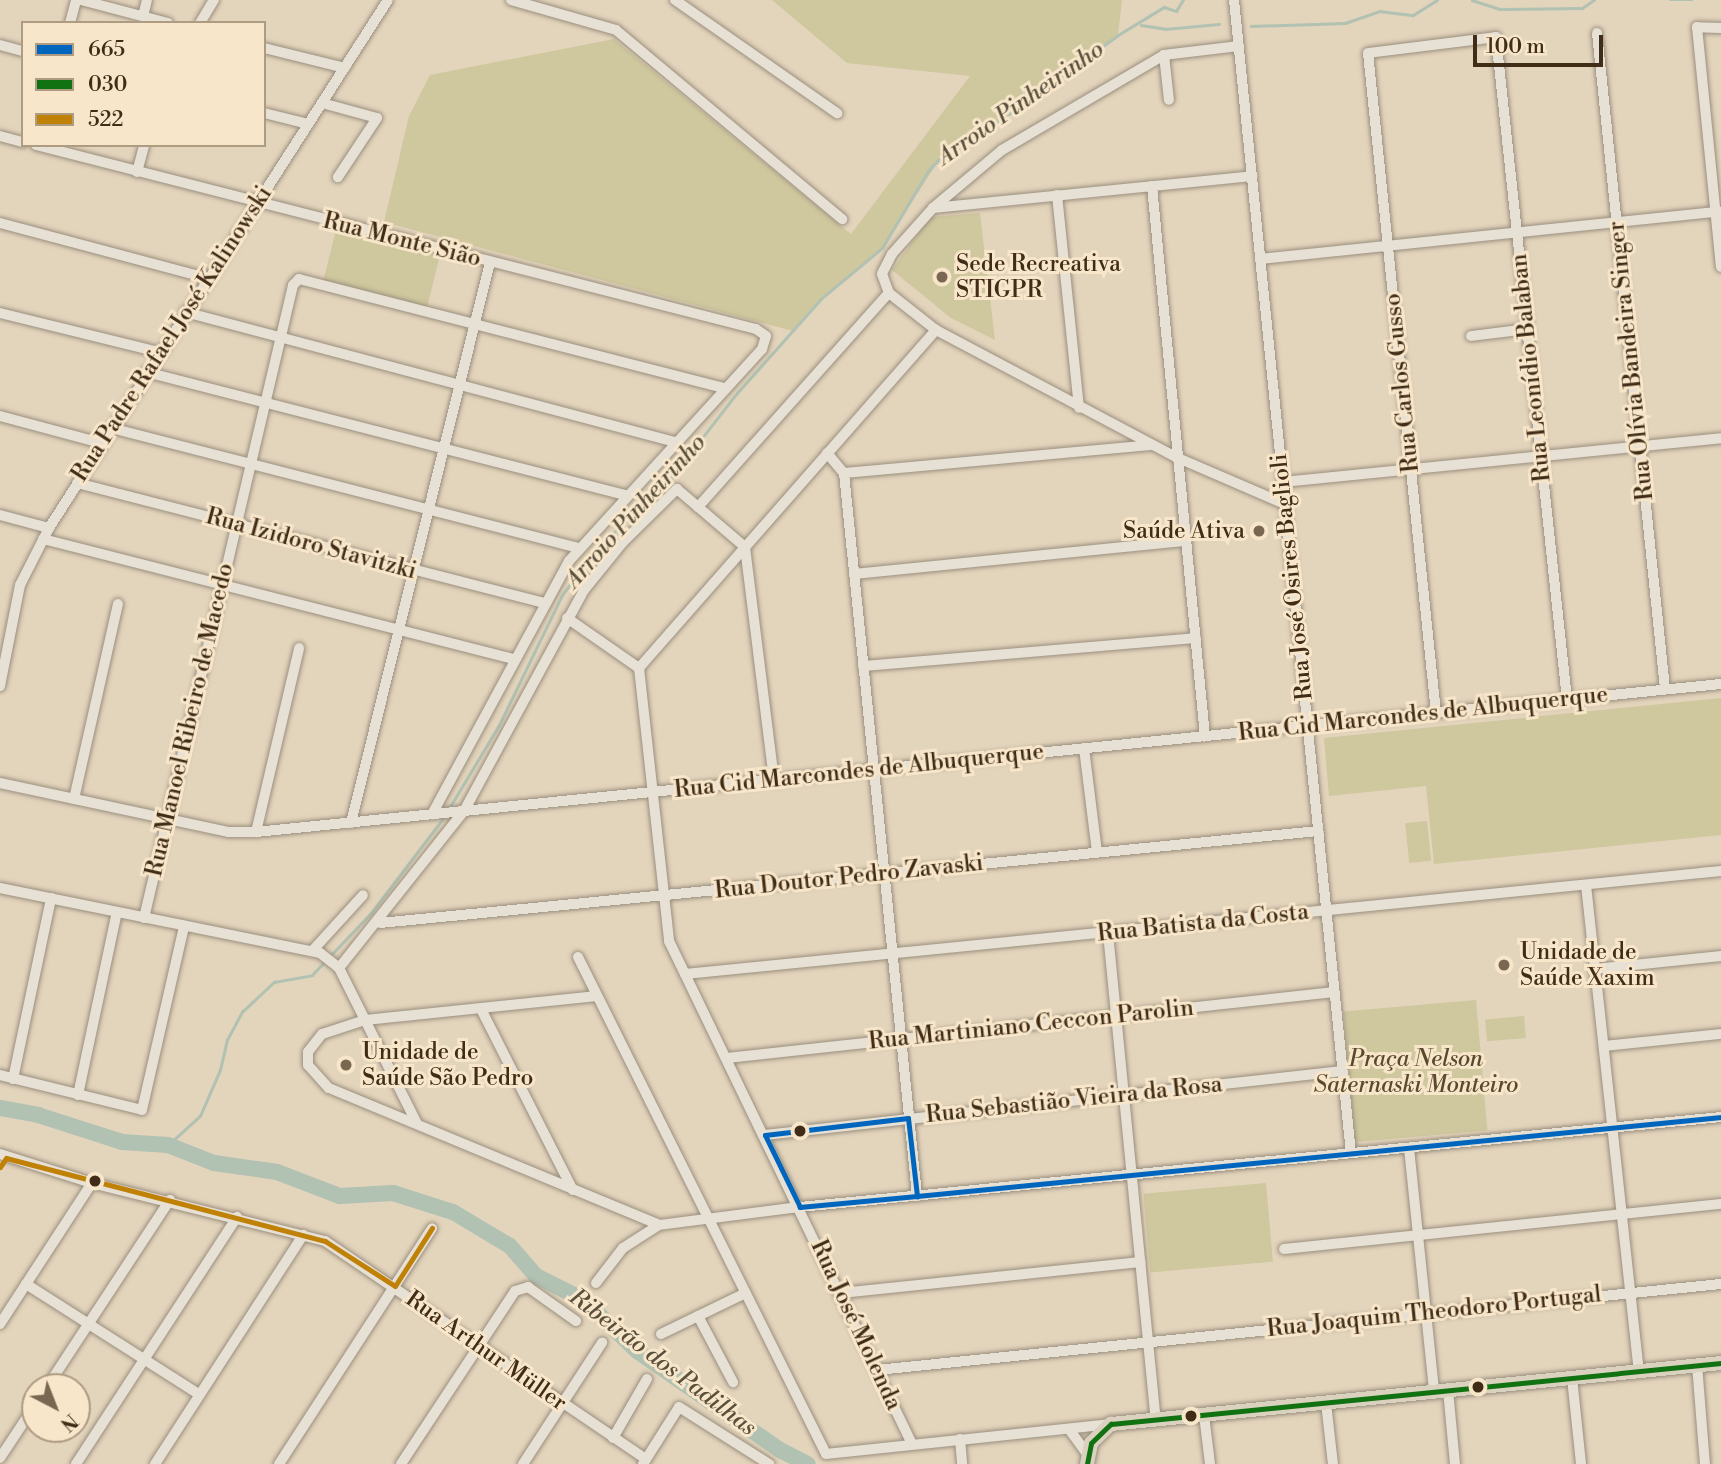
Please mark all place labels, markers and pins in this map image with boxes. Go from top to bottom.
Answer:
place label: Sede Recreativa STIGPR [956,250,1121,304]
marker: Sede Recreativa STIGPR [934,269,950,285]
place label: Saúde Ativa [1123,517,1245,545]
marker: Saúde Ativa [1251,523,1267,539]
place label: Unidade de Saúde Xaxim [1520,938,1655,992]
marker: Unidade de Saúde Xaxim [1494,955,1514,975]
place label: Unidade de Saúde São Pedro [362,1038,533,1092]
marker: Unidade de Saúde São Pedro [336,1055,356,1075]
unlabelled marker [793,1124,807,1138]
unlabelled marker [88,1174,102,1188]
unlabelled marker [1471,1380,1485,1394]
unlabelled marker [1184,1409,1198,1423]

